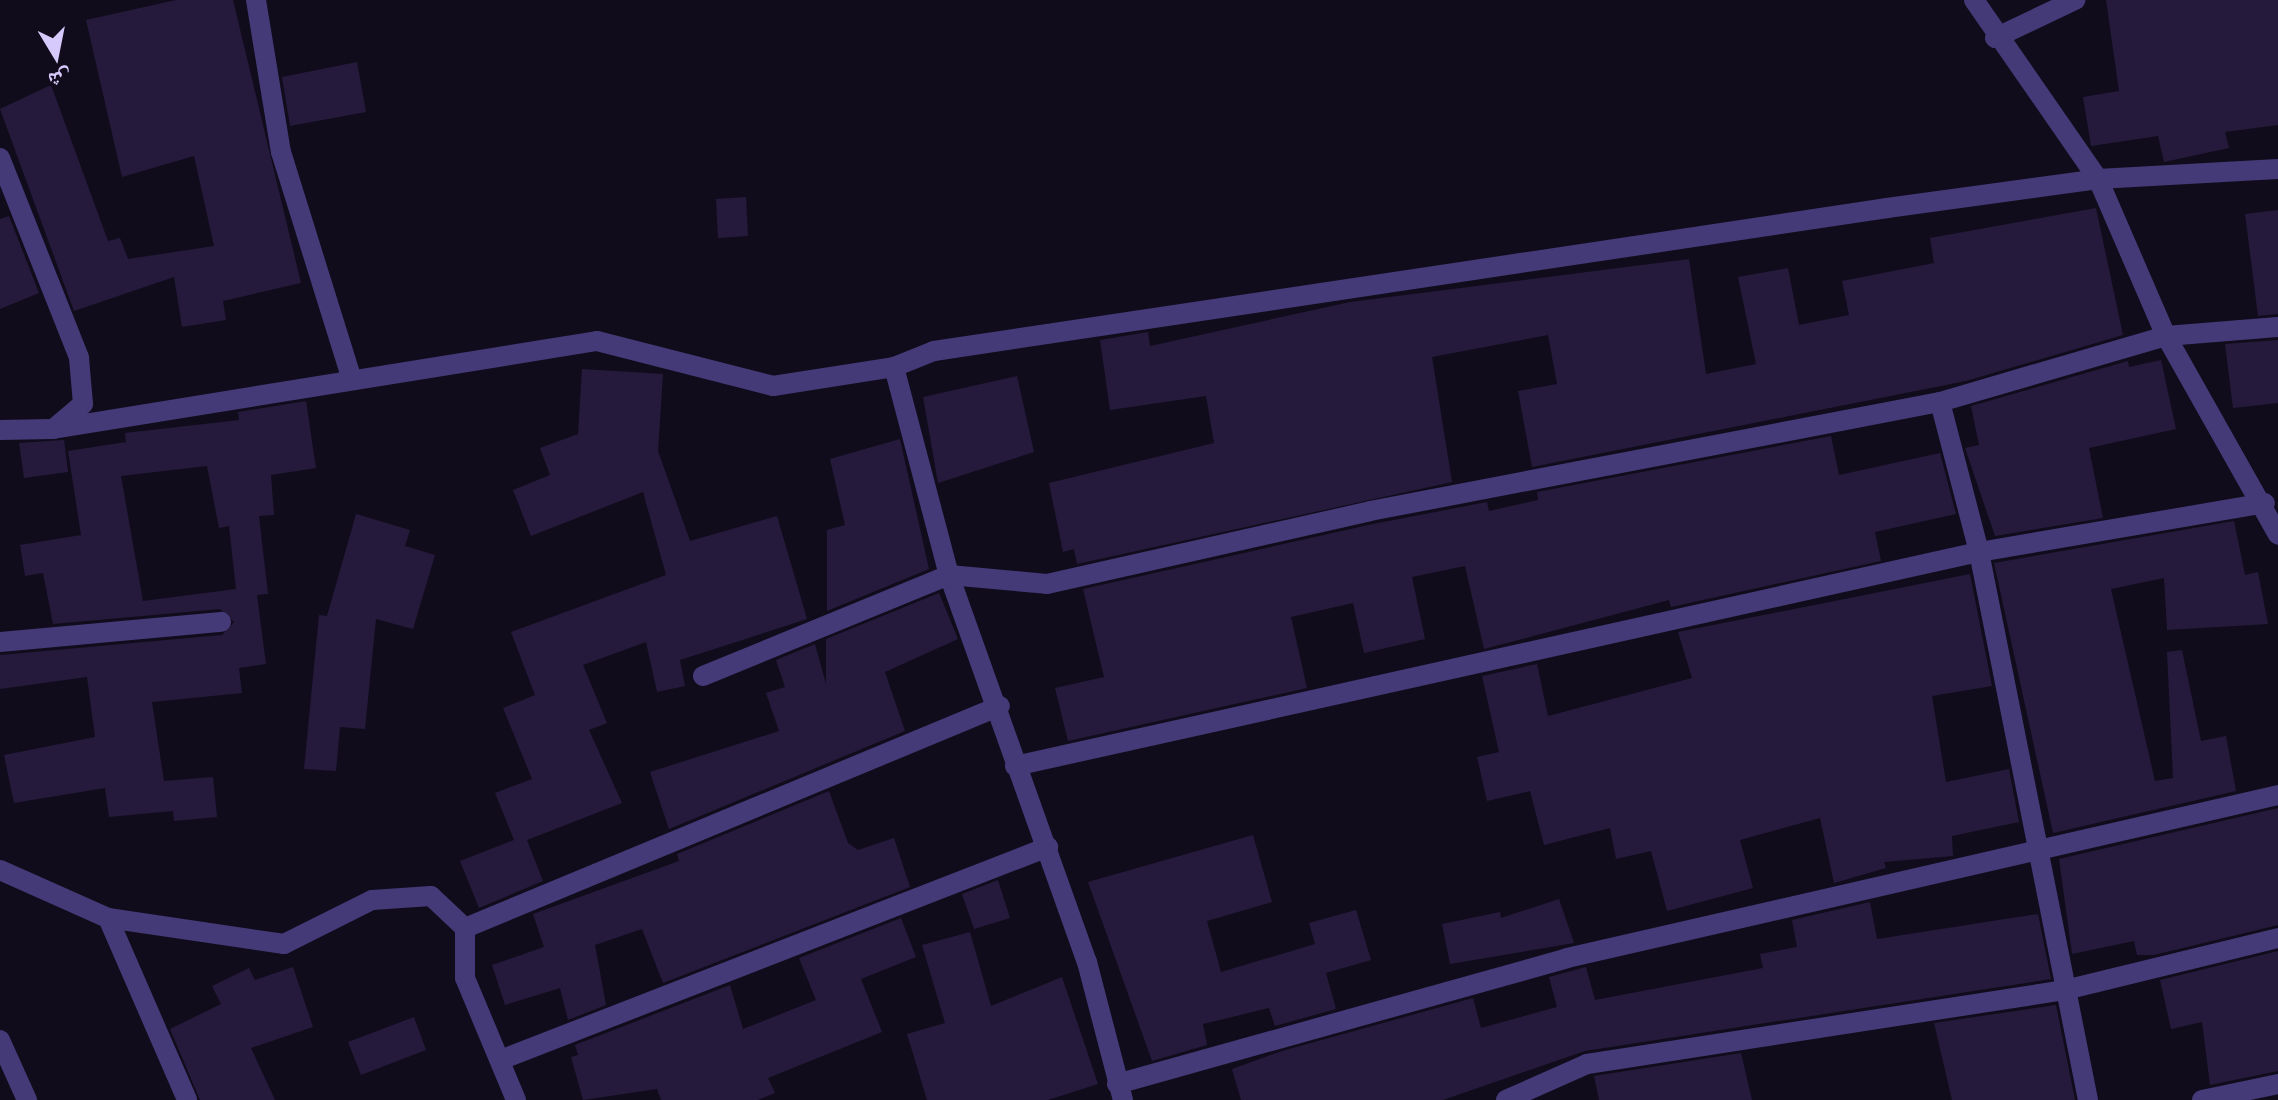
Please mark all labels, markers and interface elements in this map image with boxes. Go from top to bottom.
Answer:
north arrow [16,16,96,96]
text: ش [46,64,74,95]

